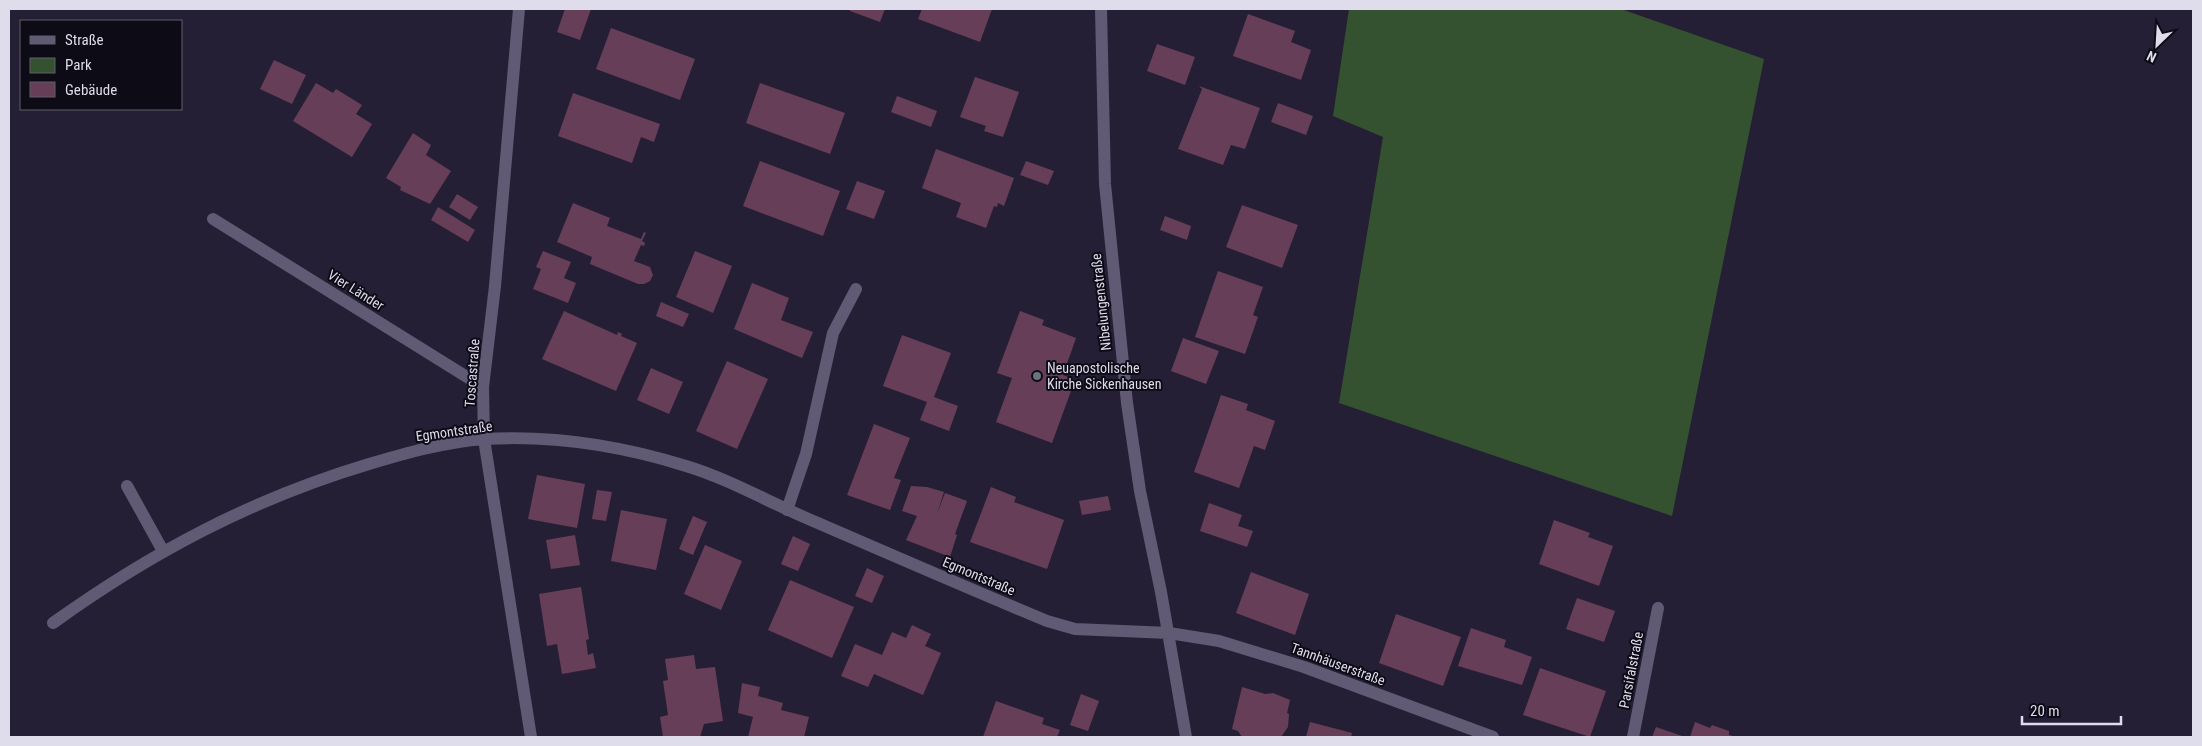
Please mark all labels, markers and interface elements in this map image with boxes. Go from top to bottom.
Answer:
legend [20,20,182,110]
north arrow [2132,20,2182,70]
text: Straße [65,31,104,49]
text: N [2144,48,2159,66]
text: Park [65,56,92,74]
text: Gebäude [65,81,117,99]
street label: Nibelungenstraße [1088,252,1114,351]
street label: Vier Länder [325,267,387,313]
street label: Toscastraße [462,338,482,408]
place label: Neuapostolische Kirche Sickenhausen [1047,360,1161,392]
marker: Neuapostolische Kirche Sickenhausen [1031,370,1043,382]
street label: Egmontstraße [415,418,494,444]
street label: Egmontstraße [940,554,1018,599]
street label: Parsifalstraße [1616,630,1646,710]
street label: Tannhäuserstraße [1289,639,1388,689]
scale bar [2022,694,2121,726]
text: 20 m [2030,702,2060,720]

